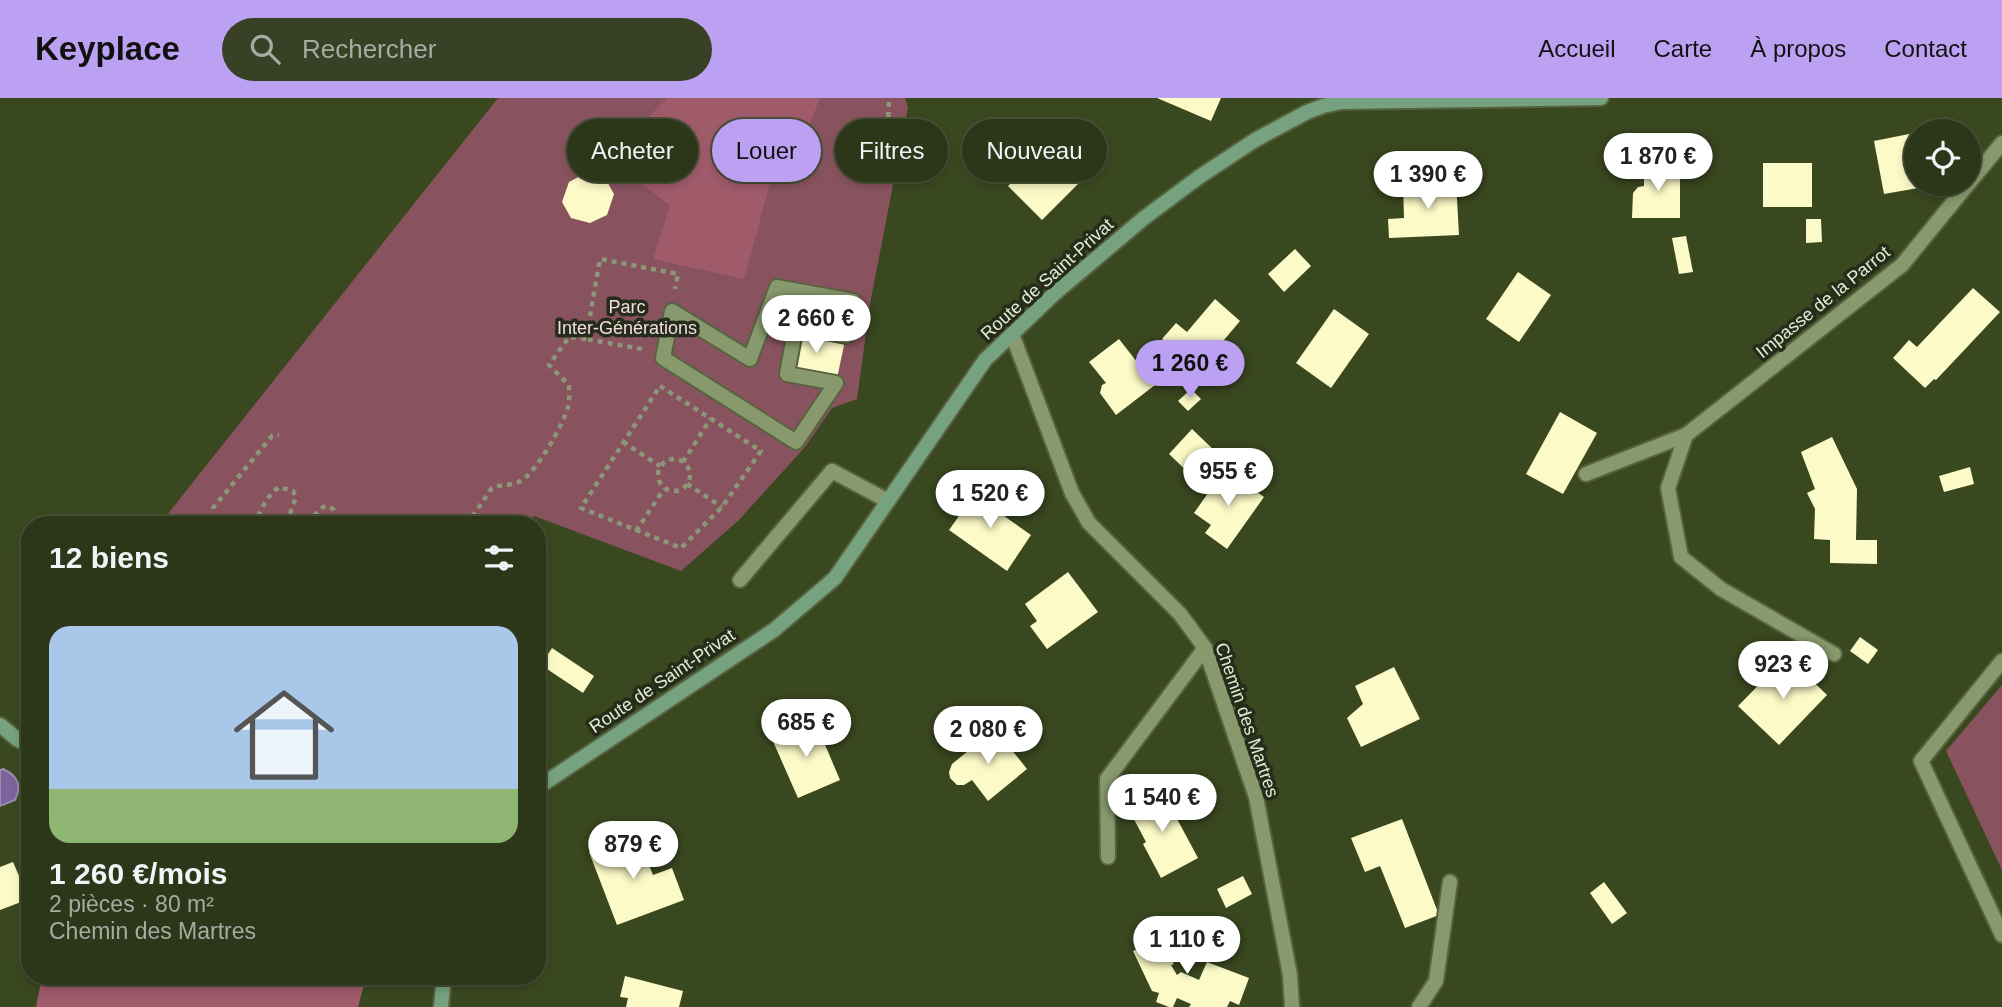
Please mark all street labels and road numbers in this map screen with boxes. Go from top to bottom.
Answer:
street label: Route de Saint-Privat [977,214,1117,344]
street label: Impasse de la Parrot [1752,242,1894,362]
street label: Route de Saint-Privat [585,625,739,737]
street label: Chemin des Martres [1211,640,1283,800]

